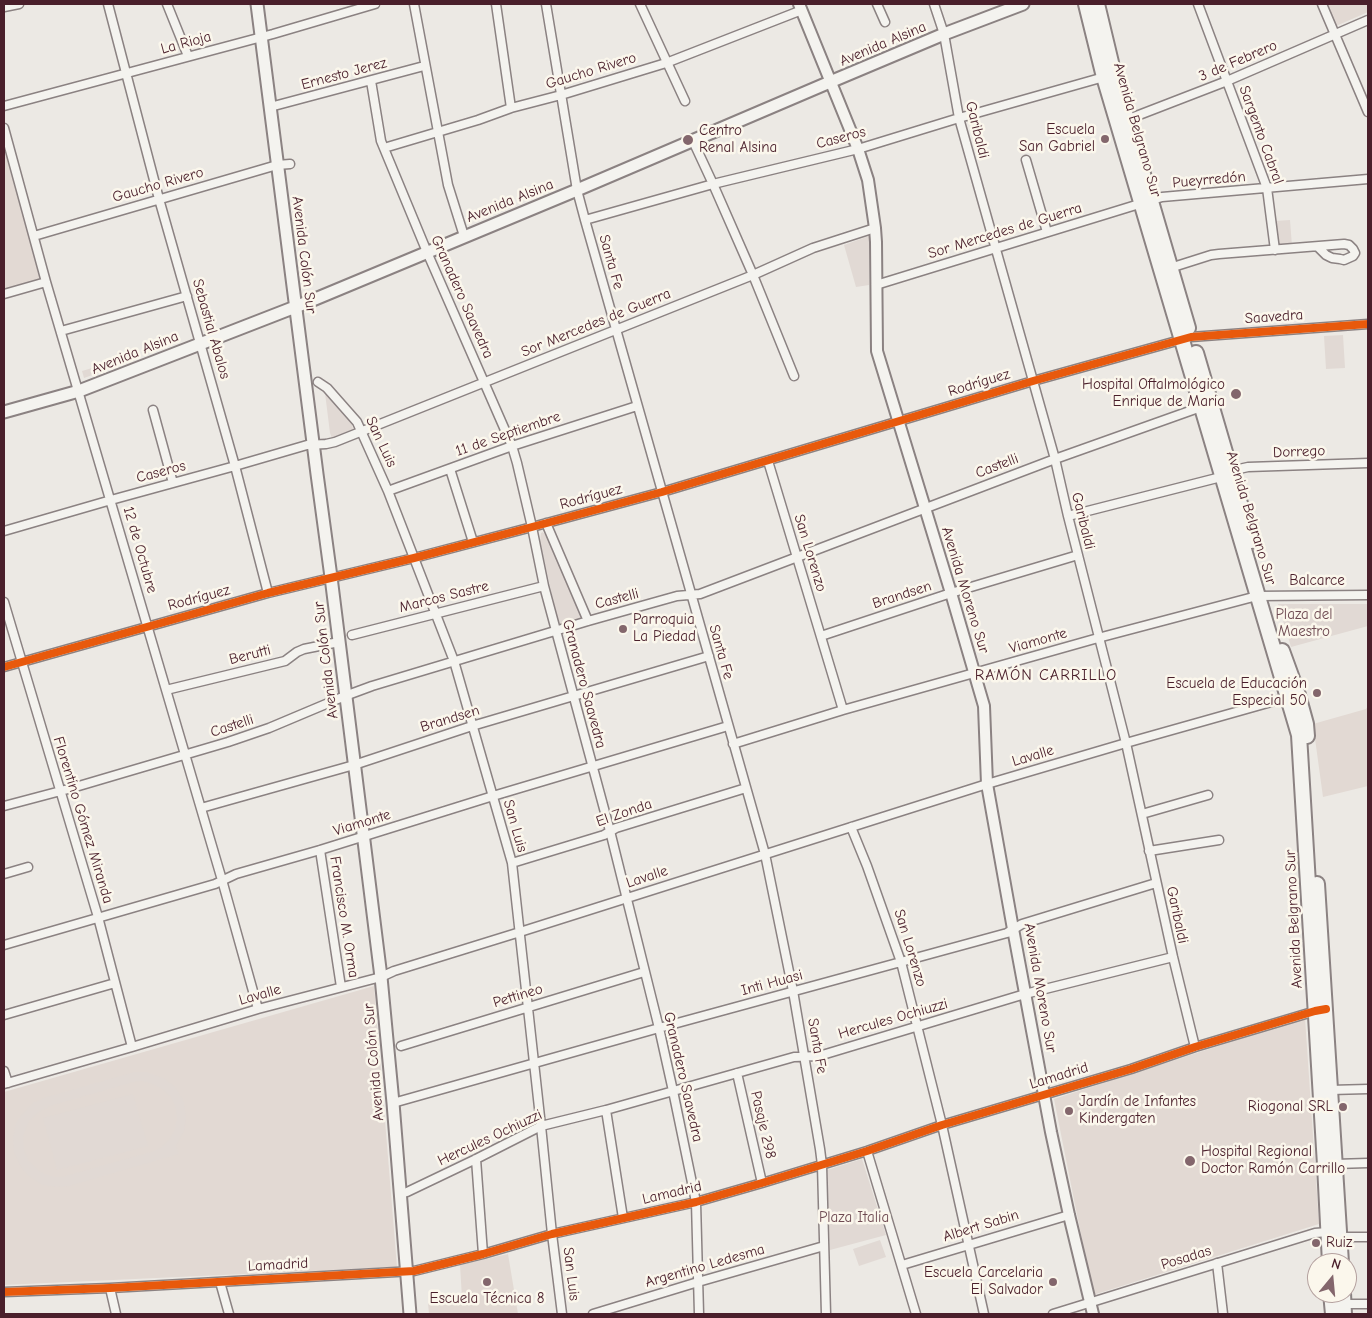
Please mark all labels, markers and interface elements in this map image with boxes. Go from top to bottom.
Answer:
street label: Avenida Alsina [837,18,929,70]
street label: La Rioja [159,28,213,58]
street label: 3 de Febrero [1196,36,1280,86]
street label: Gaucho Rivero [544,49,638,93]
street label: Ernesto Jerez [299,54,389,94]
street label: Avenida Belgrano Sur [1109,61,1165,199]
street label: Sargento Cabral [1235,83,1287,187]
street label: Garibaldi [961,100,993,160]
place label: Escuela San Gabriel [1019,121,1095,156]
place label: Centro Renal Alsina [699,122,777,157]
street label: Caseros [814,123,868,153]
marker: Centro Renal Alsina [681,133,695,147]
marker: Escuela San Gabriel [1099,133,1111,145]
street label: Gaucho Rivero [110,163,206,207]
street label: Pueyrredón [1172,168,1246,192]
street label: Avenida Alsina [464,175,556,227]
street label: Avenida Colón Sur [288,195,320,315]
street label: Sor Mercedes de Guerra [926,199,1084,263]
street label: Santa Fe [595,232,627,292]
street label: Granadero Saavedra [427,233,497,361]
street label: Sebastial Abalos [188,277,234,381]
street label: Sor Mercedes de Guerra [518,285,674,361]
street label: Saavedra [1244,306,1304,328]
street label: Avenida Alsina [89,327,181,379]
street label: Rodríguez [946,365,1012,401]
place label: Hospital Oftalmológico Enrique de Maria [1082,376,1225,411]
marker: Hospital Oftalmológico Enrique de Maria [1229,387,1243,401]
street label: 11 de Septiembre [453,408,563,460]
street label: San Luis [361,414,401,470]
street label: Dorrego [1273,442,1325,462]
street label: Avenida Belgrano Sur [1222,449,1280,587]
street label: Castelli [973,450,1021,482]
street label: Caseros [134,457,188,487]
street label: Rodríguez [558,480,624,514]
street label: Garibaldi [1067,491,1099,551]
street label: 12 de Octubre [119,505,161,595]
street label: San Lorenzo [790,512,830,594]
street label: Avenida Moreno Sur [937,525,993,655]
street label: Balcarce [1289,572,1345,590]
street label: Marcos Sastre [397,577,491,617]
street label: Brandsen [870,577,934,613]
street label: Rodríguez [166,581,232,615]
street label: Castelli [593,585,641,613]
street label: Avenida Colón Sur [310,600,342,720]
park label: Plaza del Maestro [1275,606,1333,641]
place label: Parroquia La Piedad [633,611,696,646]
street label: Granadero Saavedra [558,617,610,751]
street label: Santa Fe [705,622,737,682]
marker: Parroquia La Piedad [617,623,629,635]
street label: Viamonte [1007,624,1069,658]
street label: Berutti [227,641,273,669]
district label: RAMÓN CARRILLO [973,665,1119,685]
place label: Escuela de Educación Especial 50 [1166,675,1307,710]
marker: Escuela de Educación Especial 50 [1311,687,1323,699]
street label: Brandsen [418,701,482,737]
street label: Castelli [208,711,256,741]
street label: Florentino Gómez Miranda [49,734,117,906]
street label: Lavalle [1010,741,1056,771]
street label: El Zonda [594,795,654,831]
street label: San Luis [499,798,531,854]
street label: Viamonte [331,806,393,840]
street label: Avenida Belgrano Sur [1281,849,1307,989]
street label: Francisco M. Orma [325,855,363,979]
street label: Lavalle [624,862,670,892]
street label: Garibaldi [1162,885,1192,945]
street label: San Lorenzo [890,907,930,989]
street label: Avenida Moreno Sur [1020,922,1060,1054]
street label: Inti Huasi [739,966,805,1000]
street label: Lavalle [237,980,283,1010]
street label: Pettineo [491,980,545,1012]
street label: Hercules Ochiuzzi [836,995,950,1043]
street label: Avenida Colón Sur [360,1002,388,1122]
street label: Granadero Saavedra [659,1010,707,1144]
street label: Santa Fe [803,1017,831,1075]
street label: Lamadrid [1027,1059,1091,1093]
street label: Pasaje 298 [746,1089,780,1161]
place label: Jardín de Infantes Kindergaten [1079,1093,1196,1128]
place label: Riogonal SRL [1248,1098,1333,1116]
marker: Riogonal SRL [1337,1101,1349,1113]
marker: Jardín de Infantes Kindergaten [1063,1105,1075,1117]
street label: Hercules Ochiuzzi [435,1106,545,1170]
place label: Hospital Regional Doctor Ramón Carrillo [1201,1143,1345,1178]
marker: Hospital Regional Doctor Ramón Carrillo [1183,1154,1197,1168]
street label: Lamadrid [641,1177,703,1209]
street label: Albert Sabin [941,1206,1021,1246]
park label: Plaza Italia [819,1209,889,1227]
place label: Ruiz [1326,1234,1353,1252]
marker: Ruiz [1310,1237,1322,1249]
street label: Argentino Ledesma [643,1240,767,1292]
street label: Posadas [1159,1242,1213,1274]
street label: San Luis [559,1246,583,1302]
north arrow [1307,1253,1357,1303]
street label: Lamadrid [247,1254,309,1276]
text: N [1329,1255,1343,1274]
place label: Escuela Carcelaria El Salvador [924,1264,1043,1299]
marker: Escuela Técnica 8 [481,1276,493,1288]
marker: Escuela Carcelaria El Salvador [1047,1276,1059,1288]
place label: Escuela Técnica 8 [430,1290,544,1308]

